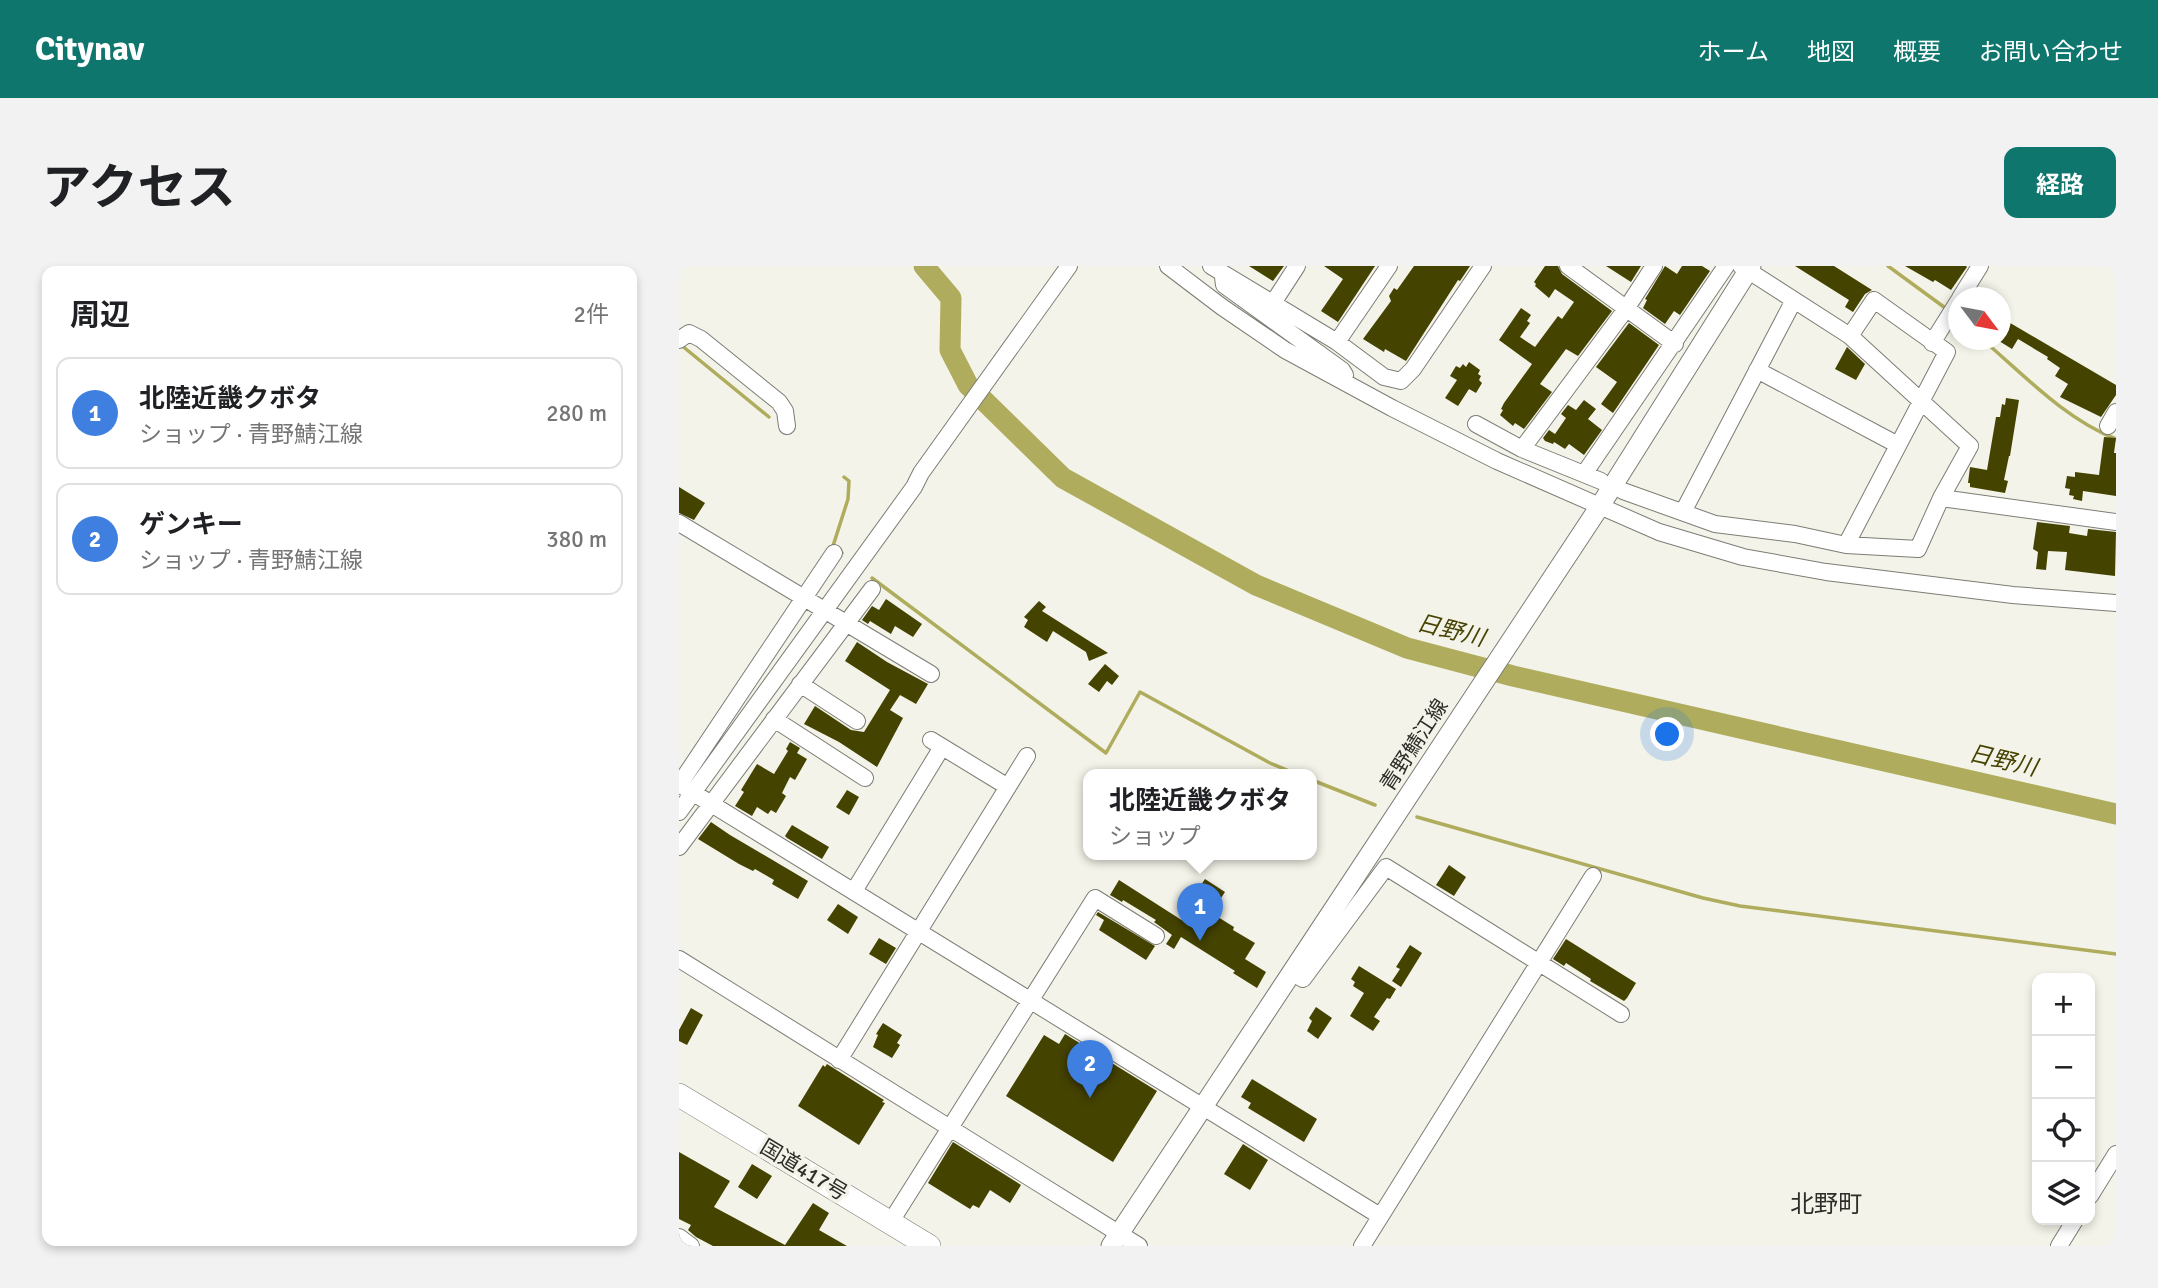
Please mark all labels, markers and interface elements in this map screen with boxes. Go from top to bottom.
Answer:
text: Citynav [35,29,144,70]
text: ホーム [1698,37,1769,67]
text: 地図 [1807,37,1855,67]
text: 概要 [1893,37,1941,67]
text: お問い合わせ [1979,37,2123,67]
button: 経路 [2004,147,2116,218]
text: アクセス [42,158,236,218]
north arrow [1948,287,2011,350]
text: 周辺 [70,297,130,334]
text: 2件 [574,300,609,329]
text: 北陸近畿クボタ [139,383,321,415]
text: 1 [89,399,101,428]
text: 280 m [546,399,607,428]
text: ショップ · 青野鯖江線 [139,420,363,449]
text: ゲンキー [139,509,243,541]
text: 2 [89,525,101,554]
text: 380 m [546,525,607,554]
text: ショップ · 青野鯖江線 [139,546,363,575]
water label: 日野川 [1414,608,1491,654]
street label: 青野鯖江線 [1375,694,1453,796]
your location [1650,717,1684,751]
water label: 日野川 [1966,739,2043,783]
popup [1083,769,1317,860]
text: 北陸近畿クボタ [1109,785,1291,817]
text: ショップ [1109,822,1201,851]
pin: 1 [1177,883,1223,941]
map controls [2032,973,2095,1225]
button: + [2032,973,2095,1036]
button: − [2032,1036,2095,1099]
pin: 2 [1067,1040,1113,1098]
button: locate [2032,1099,2095,1162]
street label: 国道417号 [756,1134,852,1206]
button: layers [2032,1162,2095,1225]
district label: 北野町 [1790,1189,1862,1219]

